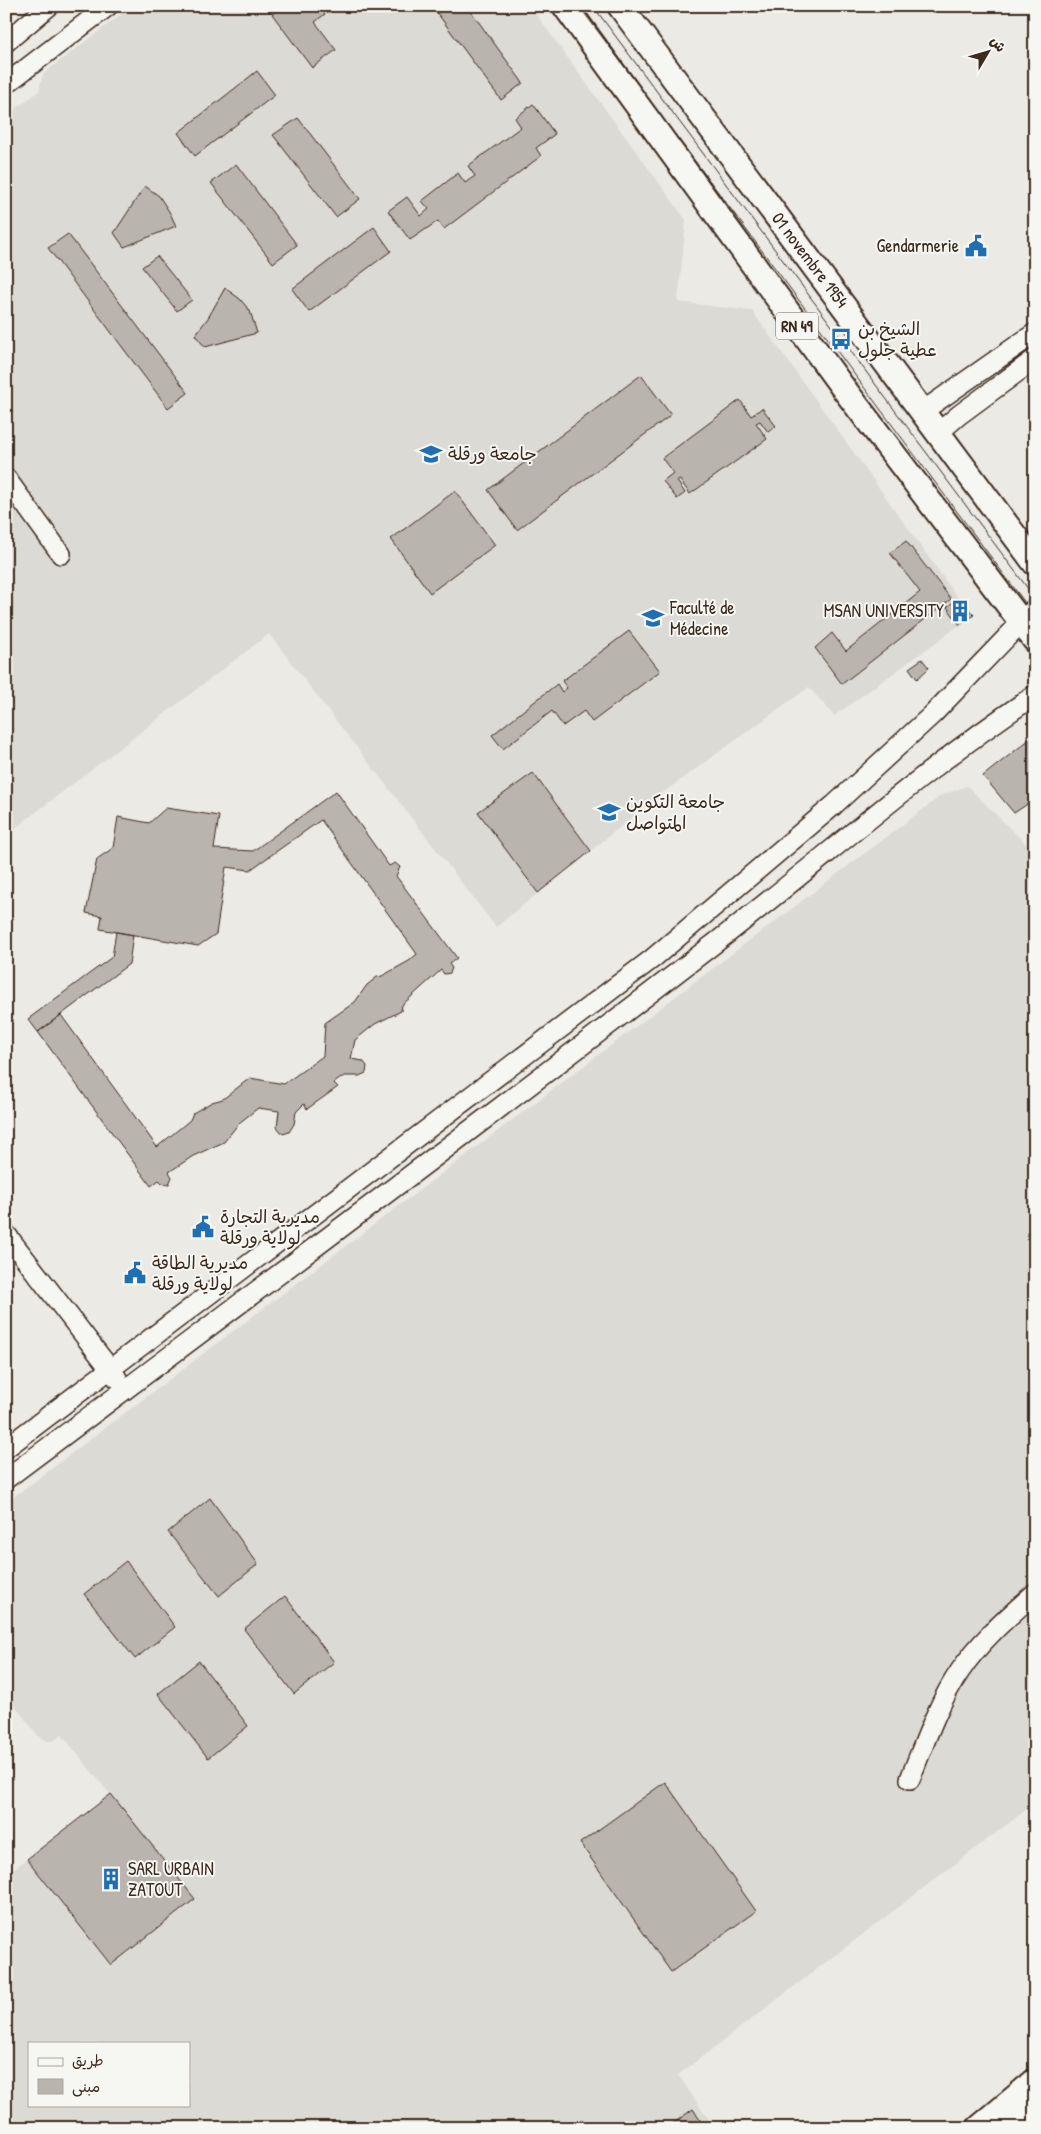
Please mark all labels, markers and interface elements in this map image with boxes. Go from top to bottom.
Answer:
north arrow [964,28,1014,78]
text: ش [986,32,1011,56]
street label: 01 novembre 1954 [766,207,855,313]
place label: Gendarmerie [877,233,959,258]
public building icon: Gendarmerie [963,233,989,259]
road number: RN 49 [776,312,818,340]
place label: الشيخ بن عطية جلول [858,316,937,362]
bus stop icon: الشيخ بن عطية جلول [828,326,854,352]
school or university icon: جامعة ورقلة [418,441,444,467]
place label: جامعة ورقلة [448,441,537,466]
place label: Faculté de Médecine [669,595,734,641]
place label: MSAN UNIVERSITY [824,598,944,623]
building icon: MSAN UNIVERSITY [947,598,973,624]
school or university icon: Faculté de Médecine [640,605,666,631]
place label: جامعة التكوين المتواصل [626,789,725,835]
school or university icon: جامعة التكوين المتواصل [596,799,622,825]
place label: مديرية التجارة لولاية ورقلة [220,1204,320,1250]
public building icon: مديرية التجارة لولاية ورقلة [190,1214,216,1240]
place label: مديرية الطاقة لولاية ورقلة [152,1250,248,1296]
public building icon: مديرية الطاقة لولاية ورقلة [122,1260,148,1286]
place label: SARL URBAIN ZATOUT [128,1856,214,1902]
building icon: SARL URBAIN ZATOUT [98,1866,124,1892]
legend [28,2042,190,2106]
text: طريق [72,2050,104,2071]
text: مبنى [72,2076,100,2097]

